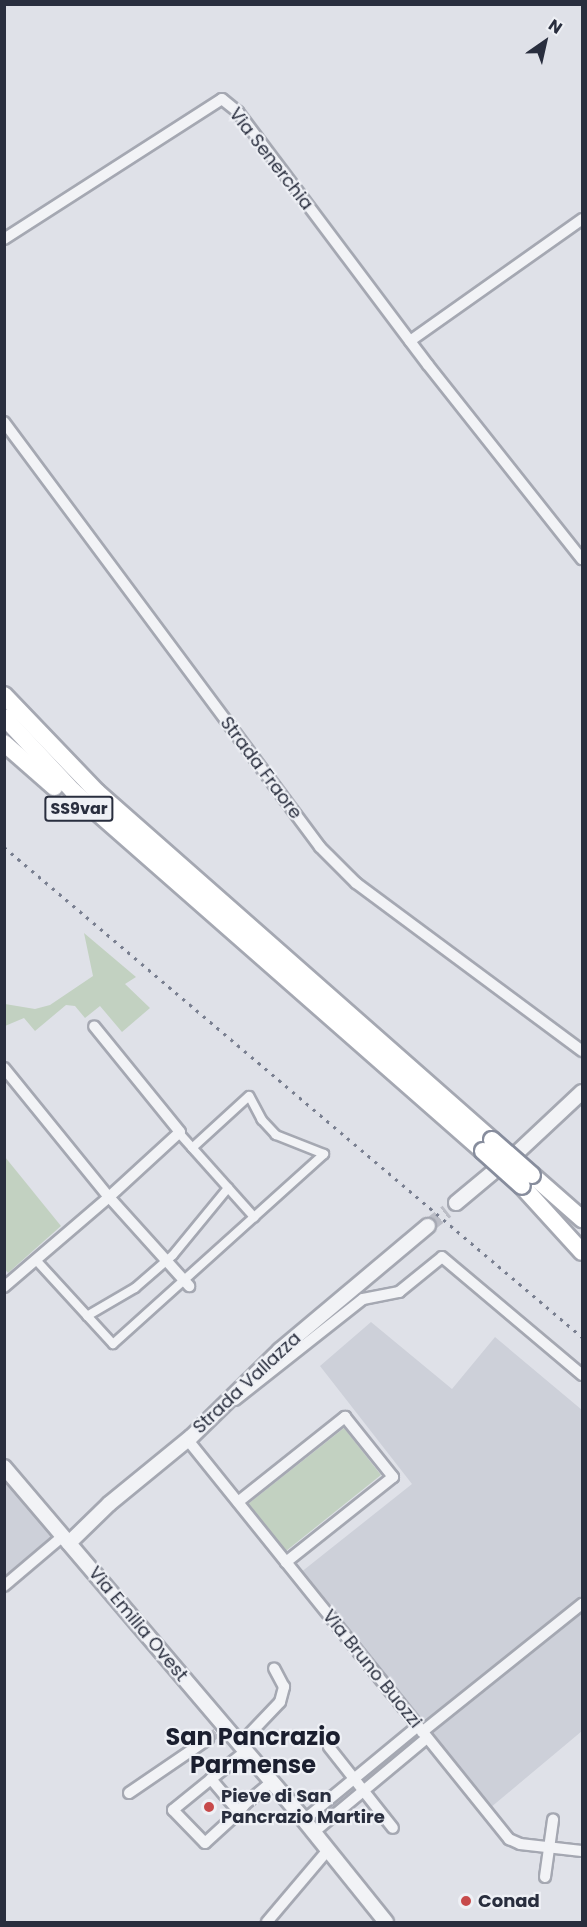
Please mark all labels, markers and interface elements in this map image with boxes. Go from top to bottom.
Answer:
north arrow [515,12,575,72]
text: N [544,14,567,40]
street label: Via Senerchia [224,104,318,214]
street label: Strada Fraore [216,713,306,823]
road number: SS9var [43,796,115,822]
street label: Strada Vallazza [189,1328,305,1438]
street label: Via Emilia Ovest [84,1562,192,1686]
street label: Via Bruno Buozzi [318,1606,426,1732]
district label: San Pancrazio Parmense [165,1723,341,1779]
place label: Pieve di San Pancrazio Martire [221,1786,385,1828]
marker: Pieve di San Pancrazio Martire [202,1800,216,1814]
place label: Conad [478,1890,540,1912]
marker: Conad [459,1894,473,1908]

